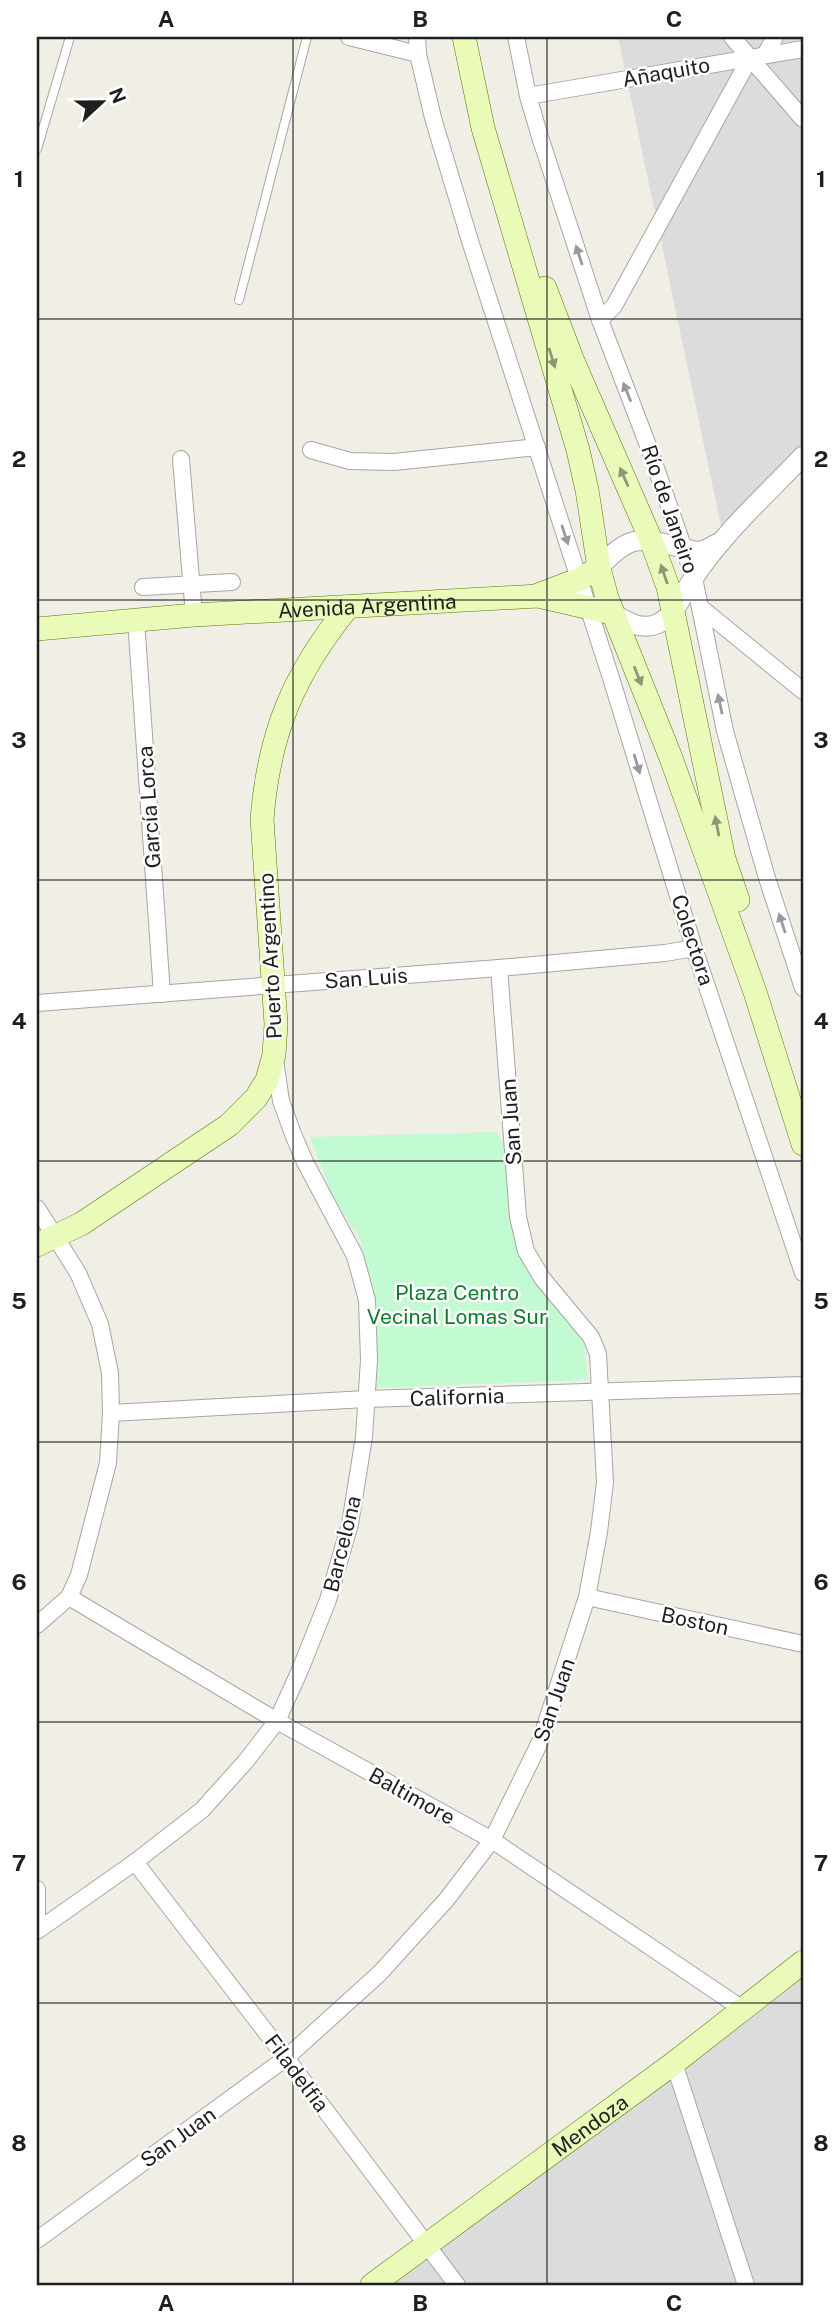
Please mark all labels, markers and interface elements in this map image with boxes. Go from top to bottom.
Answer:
text: A [158,5,175,32]
text: B [412,5,428,32]
text: C [666,5,682,32]
street label: Añaquito [620,52,712,92]
north arrow [66,66,136,136]
text: N [105,85,131,107]
text: 1 [14,165,24,192]
text: 1 [816,165,826,192]
one-way arrow [573,245,583,266]
one-way arrow [547,348,557,369]
one-way arrow [621,381,632,402]
street label: Río de Janeiro [636,442,704,576]
text: 2 [12,445,26,472]
text: 2 [814,445,828,472]
one-way arrow [619,466,630,487]
one-way arrow [561,525,571,546]
one-way arrow [658,564,669,585]
street label: Avenida Argentina [277,588,457,623]
one-way arrow [633,665,644,686]
one-way arrow [714,693,725,715]
text: 3 [11,726,27,753]
text: 3 [813,726,829,753]
street label: García Lorca [132,745,166,869]
one-way arrow [633,754,643,775]
one-way arrow [712,815,723,837]
street label: Puerto Argentino [253,872,287,1040]
street label: Colectora [667,891,719,989]
one-way arrow [776,912,787,933]
street label: San Luis [324,963,408,993]
text: 4 [11,1007,27,1034]
text: 4 [813,1007,829,1034]
street label: San Juan [495,1078,527,1166]
park label: Plaza Centro Vecinal Lomas Sur [367,1280,547,1329]
text: 5 [11,1287,27,1314]
text: 5 [813,1287,829,1314]
street label: California [409,1383,505,1411]
street label: Barcelona [318,1493,366,1595]
text: 6 [11,1568,27,1595]
text: 6 [813,1568,829,1595]
street label: Boston [659,1602,731,1640]
street label: San Juan [528,1655,580,1745]
street label: Baltimore [365,1762,459,1830]
text: 7 [12,1849,26,1876]
text: 7 [814,1849,828,1876]
street label: Filadelfia [260,2029,334,2117]
street label: Mendoza [546,2089,633,2161]
street label: San Juan [135,2101,221,2173]
text: 8 [11,2129,27,2156]
text: 8 [813,2129,829,2156]
text: A [158,2289,175,2316]
text: B [412,2289,428,2316]
text: C [666,2289,682,2316]

